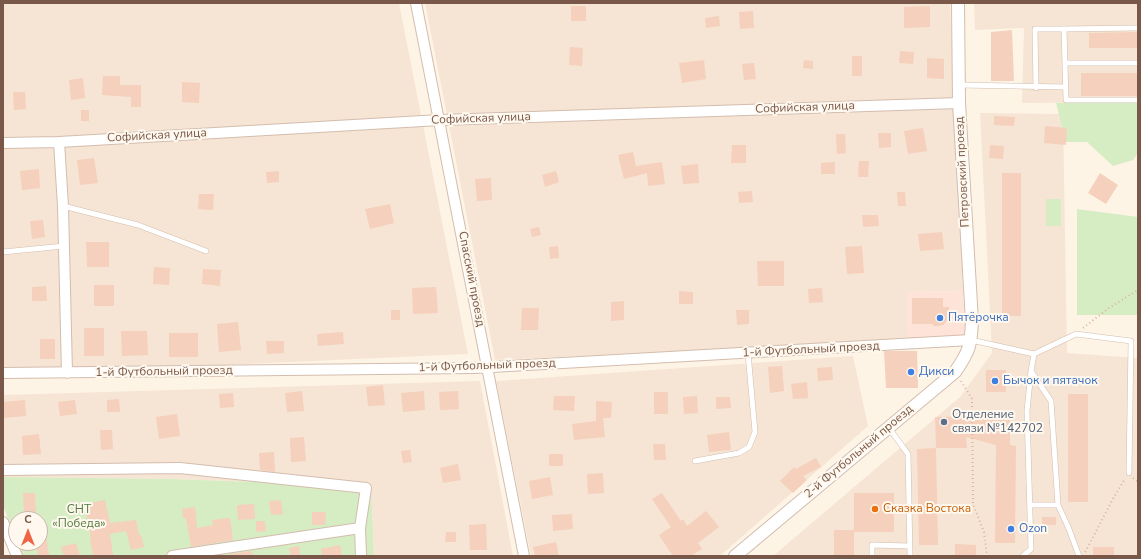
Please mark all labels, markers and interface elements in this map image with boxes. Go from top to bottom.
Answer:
street label: Софийская улица [755,99,855,117]
street label: Софийская улица [431,110,531,128]
street label: Петровский проезд [953,116,973,228]
street label: Софийская улица [107,126,207,146]
street label: Спасский проезд [455,230,487,328]
place label: Пятёрочка [948,311,1009,325]
marker: Пятёрочка [935,313,945,323]
street label: 1-й Футбольный проезд [742,339,880,361]
street label: 1-й Футбольный проезд [418,356,556,376]
street label: 1-й Футбольный проезд [95,364,233,380]
place label: Дикси [919,365,954,379]
marker: Дикси [906,367,916,377]
place label: Бычок и пятачок [1003,374,1098,388]
marker: Бычок и пятачок [990,376,1000,386]
street label: 2-й Футбольный проезд [802,402,916,502]
place label: Отделение связи №142702 [952,408,1043,436]
marker: Отделение связи №142702 [939,417,949,427]
place label: Сказка Востока [883,502,971,516]
park label: СНТ «Победа» [52,503,106,531]
marker: Сказка Востока [870,504,880,514]
north arrow [8,511,48,551]
text: С [24,512,32,527]
place label: Ozon [1019,522,1047,536]
marker: Ozon [1006,524,1016,534]

